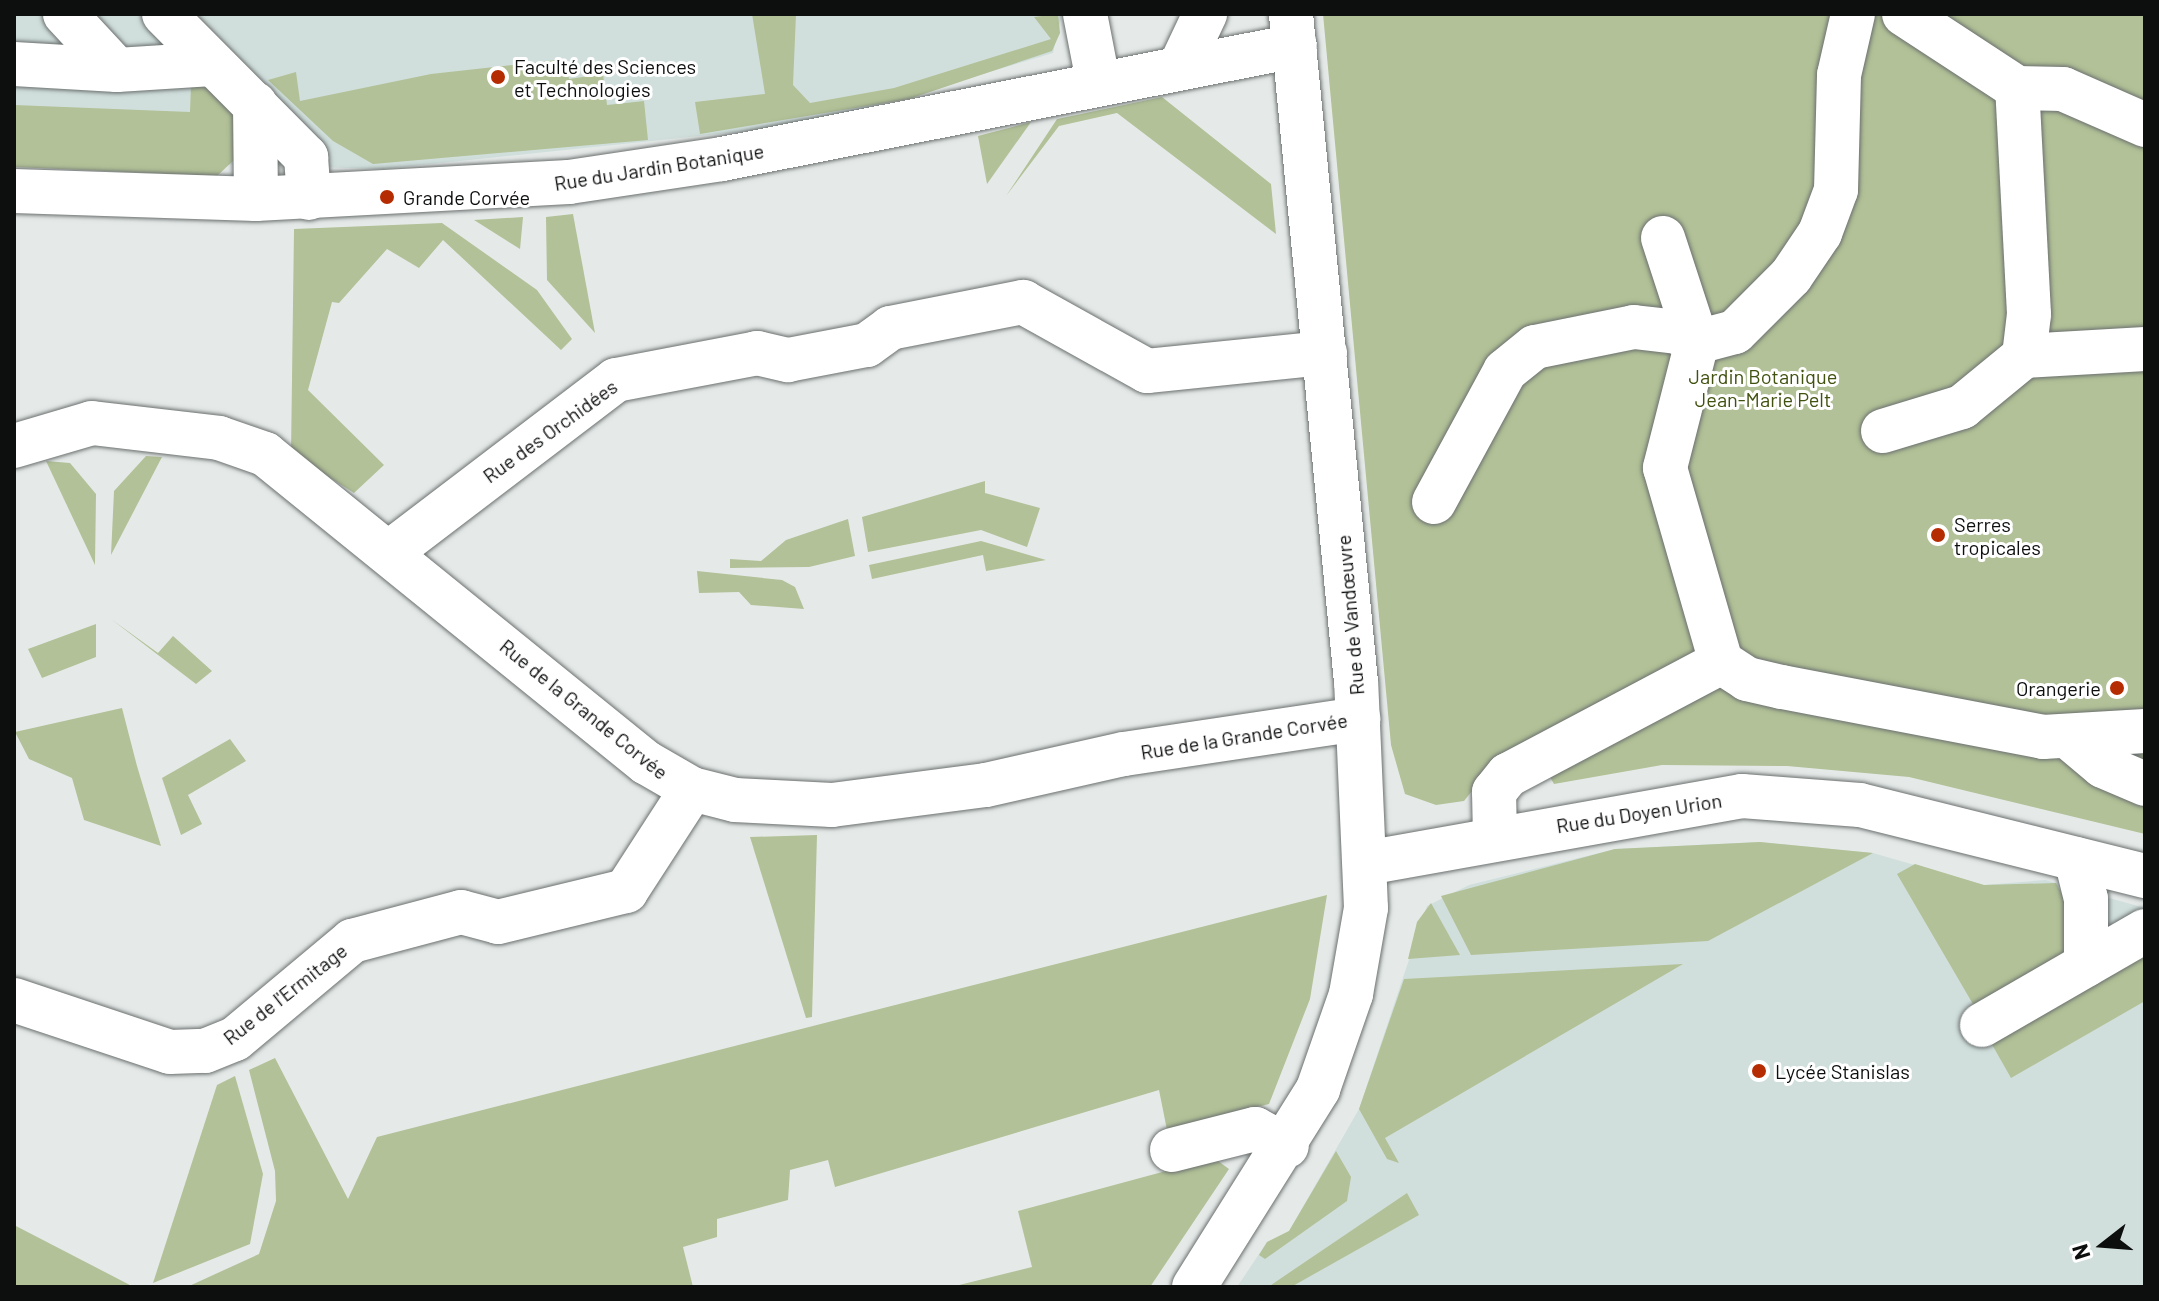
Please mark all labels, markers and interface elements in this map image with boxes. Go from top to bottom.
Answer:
place label: Faculté des Sciences et Technologies [514,54,696,101]
marker: Faculté des Sciences et Technologies [489,68,507,86]
street label: Rue du Jardin Botanique [552,139,766,195]
place label: Grande Corvée [403,185,530,209]
marker: Grande Corvée [378,188,396,206]
park label: Jardin Botanique Jean-Marie Pelt [1689,365,1837,412]
street label: Rue des Orchidées [478,374,622,488]
place label: Serres tropicales [1954,512,2041,559]
marker: Serres tropicales [1929,526,1947,544]
street label: Rue de Vandœuvre [1331,534,1369,696]
street label: Rue de la Grande Corvée [495,634,673,784]
place label: Orangerie [2016,676,2101,700]
marker: Orangerie [2108,679,2126,697]
street label: Rue de la Grande Corvée [1139,708,1349,764]
street label: Rue du Doyen Urion [1554,788,1724,838]
street label: Rue de l'Ermitage [218,938,352,1050]
place label: Lycée Stanislas [1775,1059,1910,1083]
marker: Lycée Stanislas [1750,1062,1768,1080]
north arrow [2063,1205,2143,1285]
text: N [2065,1241,2095,1263]

